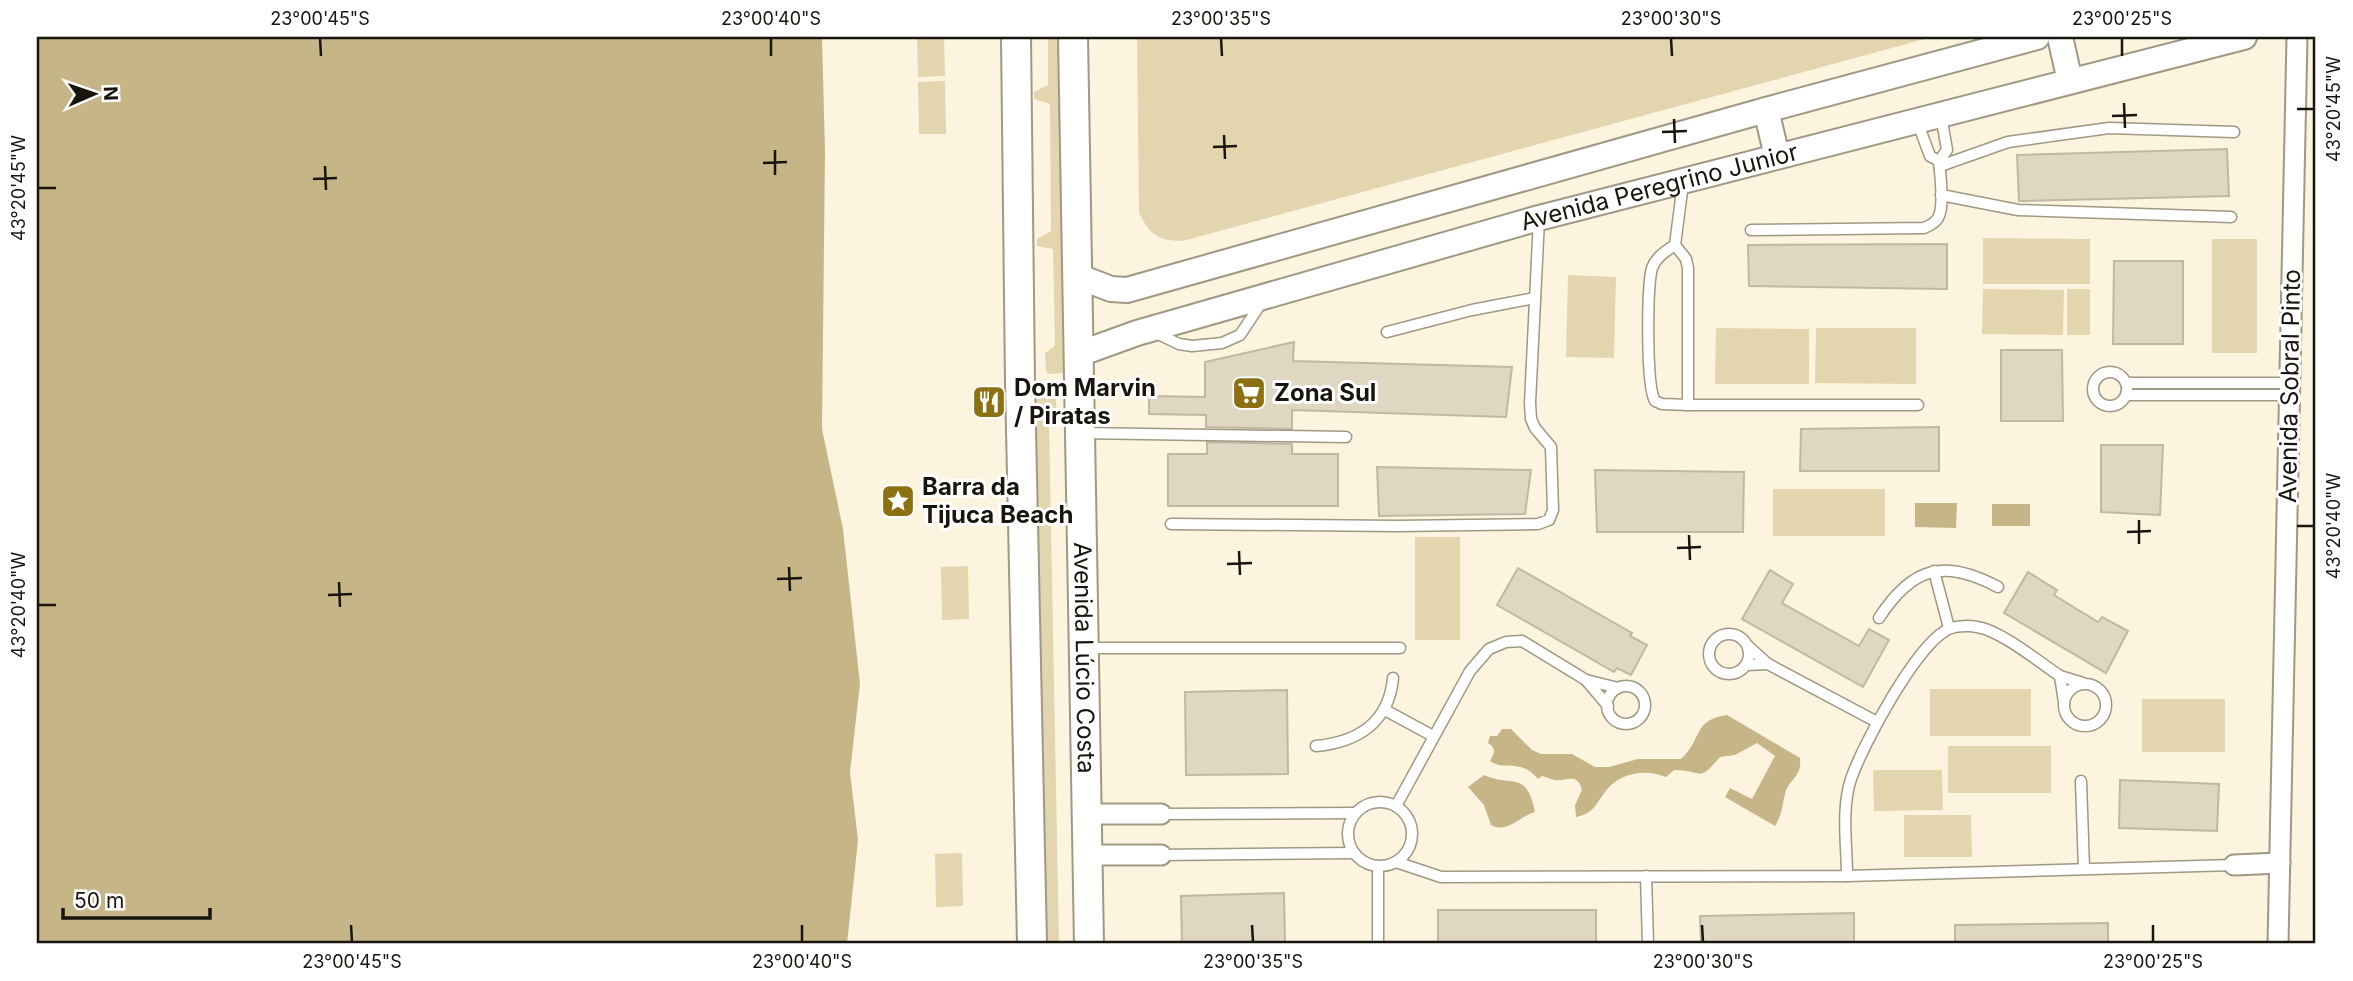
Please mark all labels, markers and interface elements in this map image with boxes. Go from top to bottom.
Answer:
text: 23°00'45"S [270,8,370,29]
text: 23°00'40"S [721,8,821,29]
text: 23°00'35"S [1171,8,1271,29]
text: 23°00'30"S [1621,8,1721,29]
text: 23°00'25"S [2072,8,2172,29]
text: 43°20'45"W [2323,56,2344,162]
north arrow [60,60,130,130]
text: N [99,86,122,101]
text: 43°20'45"W [8,135,29,241]
street label: Avenida Peregrino Junior [1517,137,1801,237]
street label: Avenida Sobral Pinto [2273,269,2306,503]
place label: Dom Marvin / Piratas [1014,373,1156,430]
supermarket icon: Zona Sul [1230,374,1268,412]
place label: Zona Sul [1274,378,1376,407]
restaurant icon: Dom Marvin / Piratas [970,383,1008,421]
place label: Barra da Tijuca Beach [922,472,1073,529]
text: 43°20'40"W [2323,473,2344,579]
place icon: Barra da Tijuca Beach [879,482,917,520]
street label: Avenida Lúcio Costa [1068,542,1101,774]
text: 43°20'40"W [8,552,29,658]
scale bar [63,876,210,920]
text: 50 m [74,888,124,913]
text: 23°00'45"S [302,951,402,972]
text: 23°00'40"S [752,951,852,972]
text: 23°00'35"S [1203,951,1303,972]
text: 23°00'30"S [1653,951,1753,972]
text: 23°00'25"S [2103,951,2203,972]

